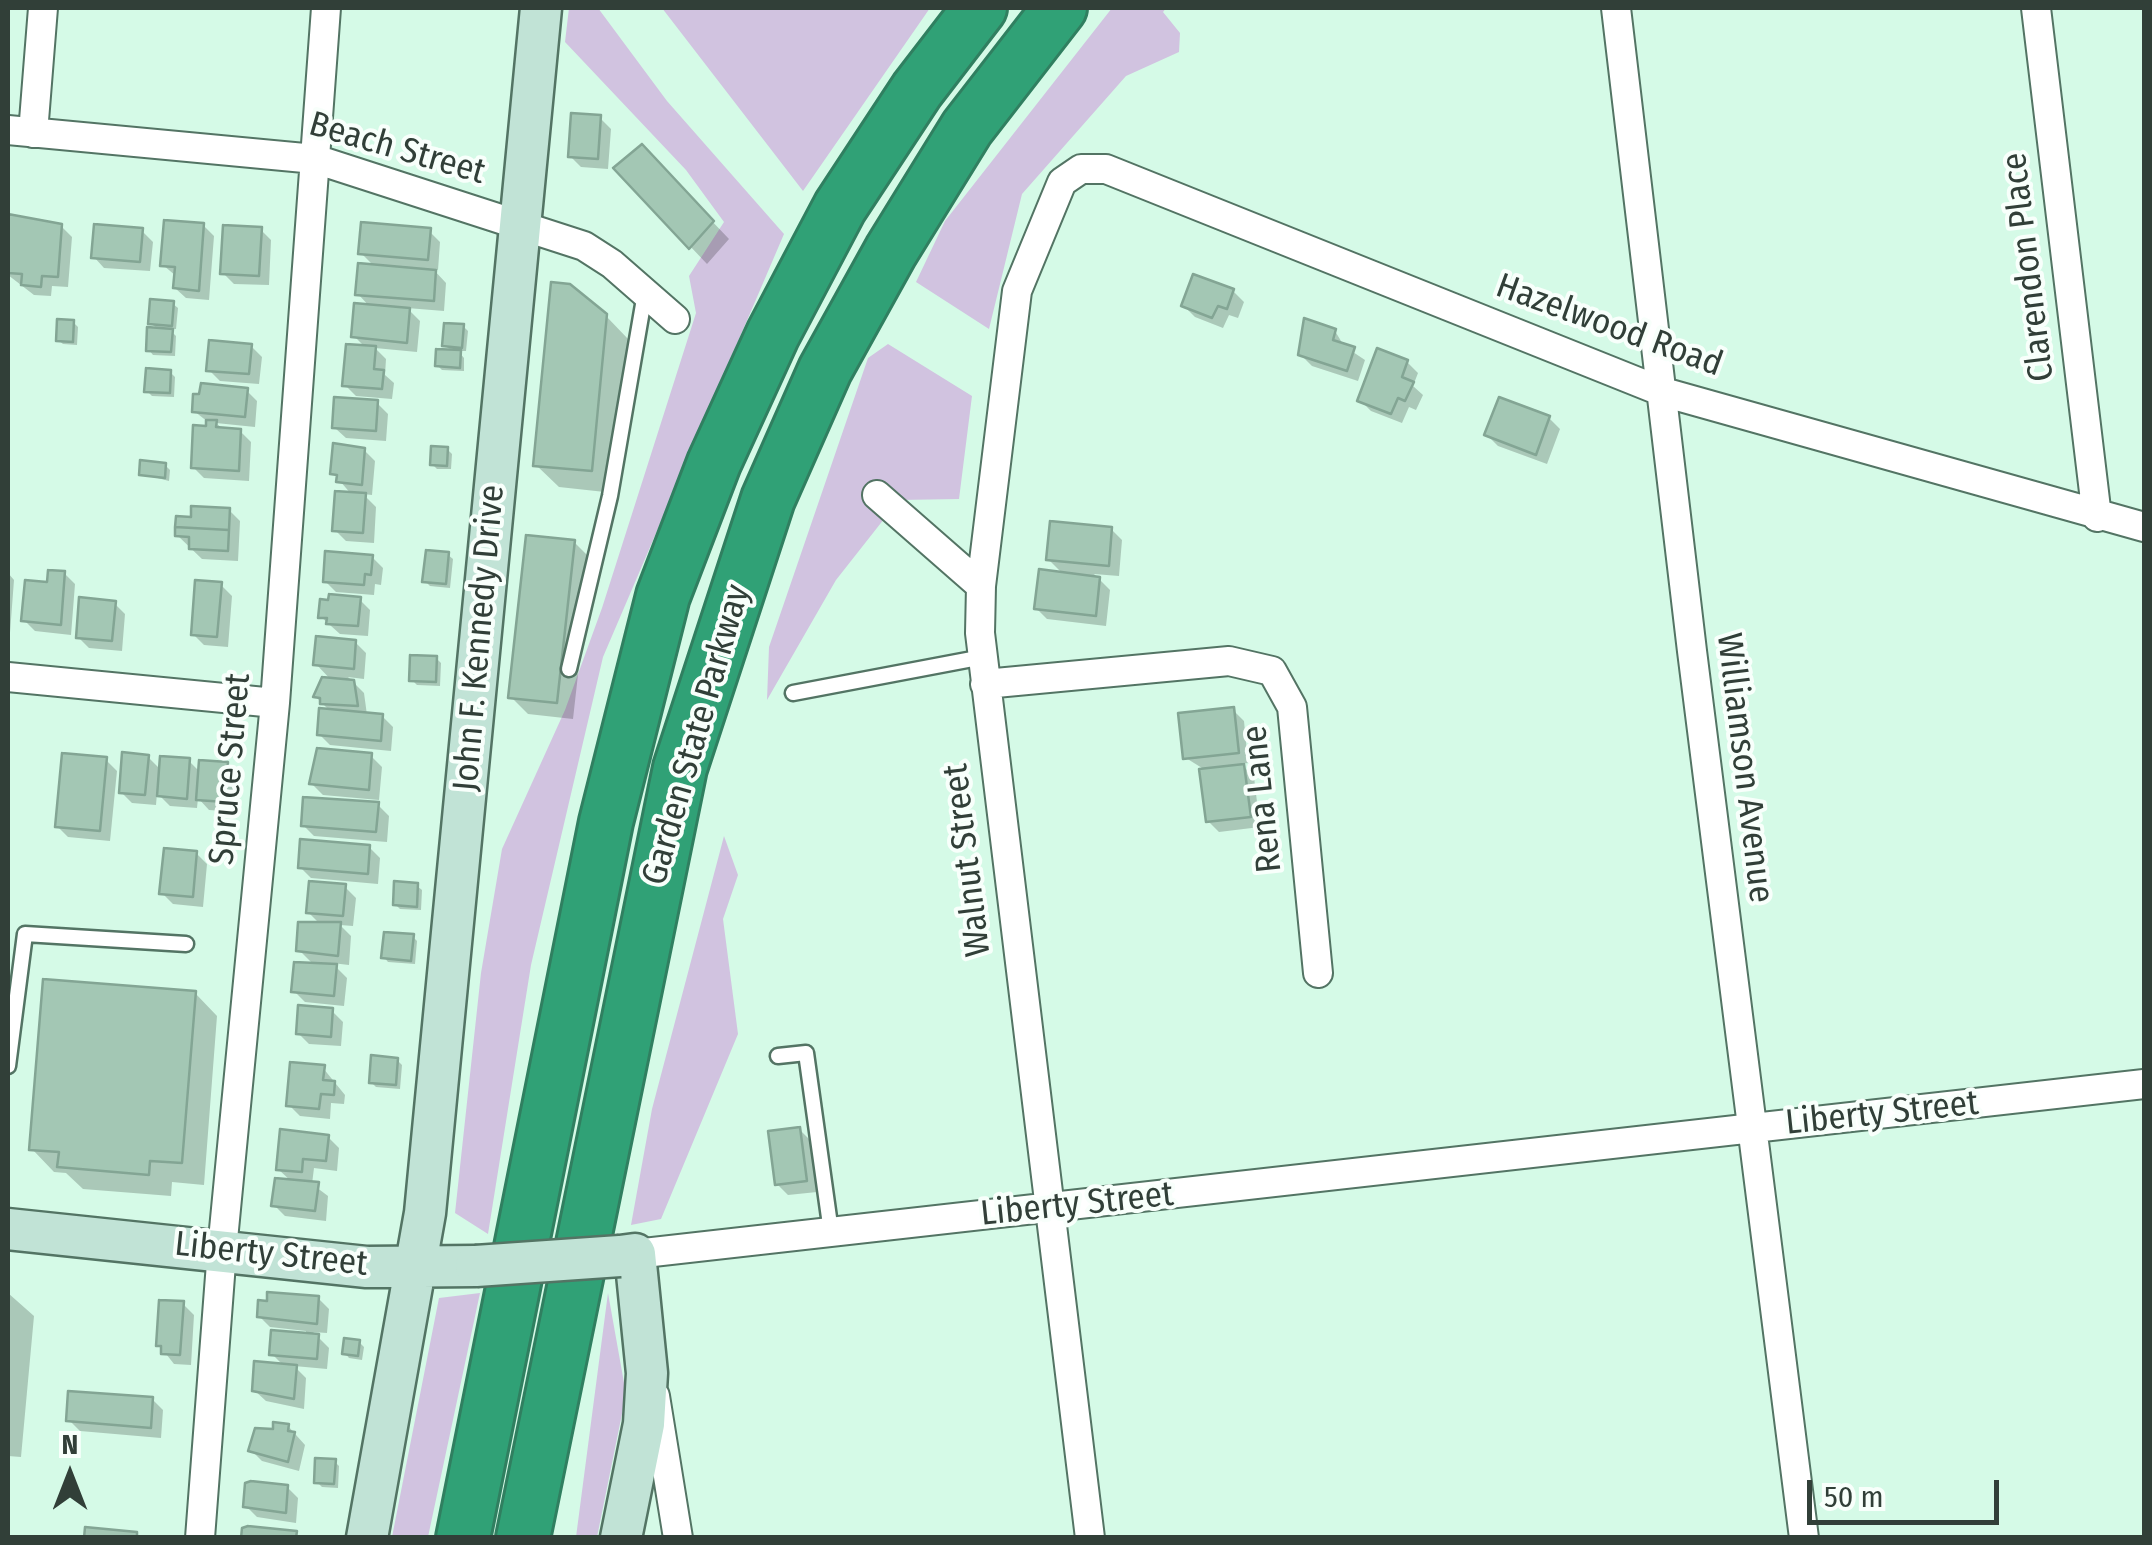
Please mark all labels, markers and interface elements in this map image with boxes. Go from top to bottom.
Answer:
street label: Beach Street [304,104,490,194]
street label: Clarendon Place [1994,150,2064,384]
street label: Hazelwood Road [1490,266,1728,386]
street label: John F. Kennedy Drive [446,483,514,793]
street label: Garden State Parkway [634,580,760,890]
street label: Williamson Avenue [1707,631,1781,905]
street label: Spruce Street [202,671,260,867]
street label: Rena Lane [1234,723,1292,875]
street label: Walnut Street [935,761,1001,959]
street label: Liberty Street [1783,1083,1981,1145]
street label: Liberty Street [978,1174,1176,1236]
street label: Liberty Street [172,1224,370,1286]
north arrow [20,1425,120,1525]
text: N [62,1428,78,1461]
scale bar [1812,1460,2004,1522]
text: 50 m [1824,1479,1884,1515]

